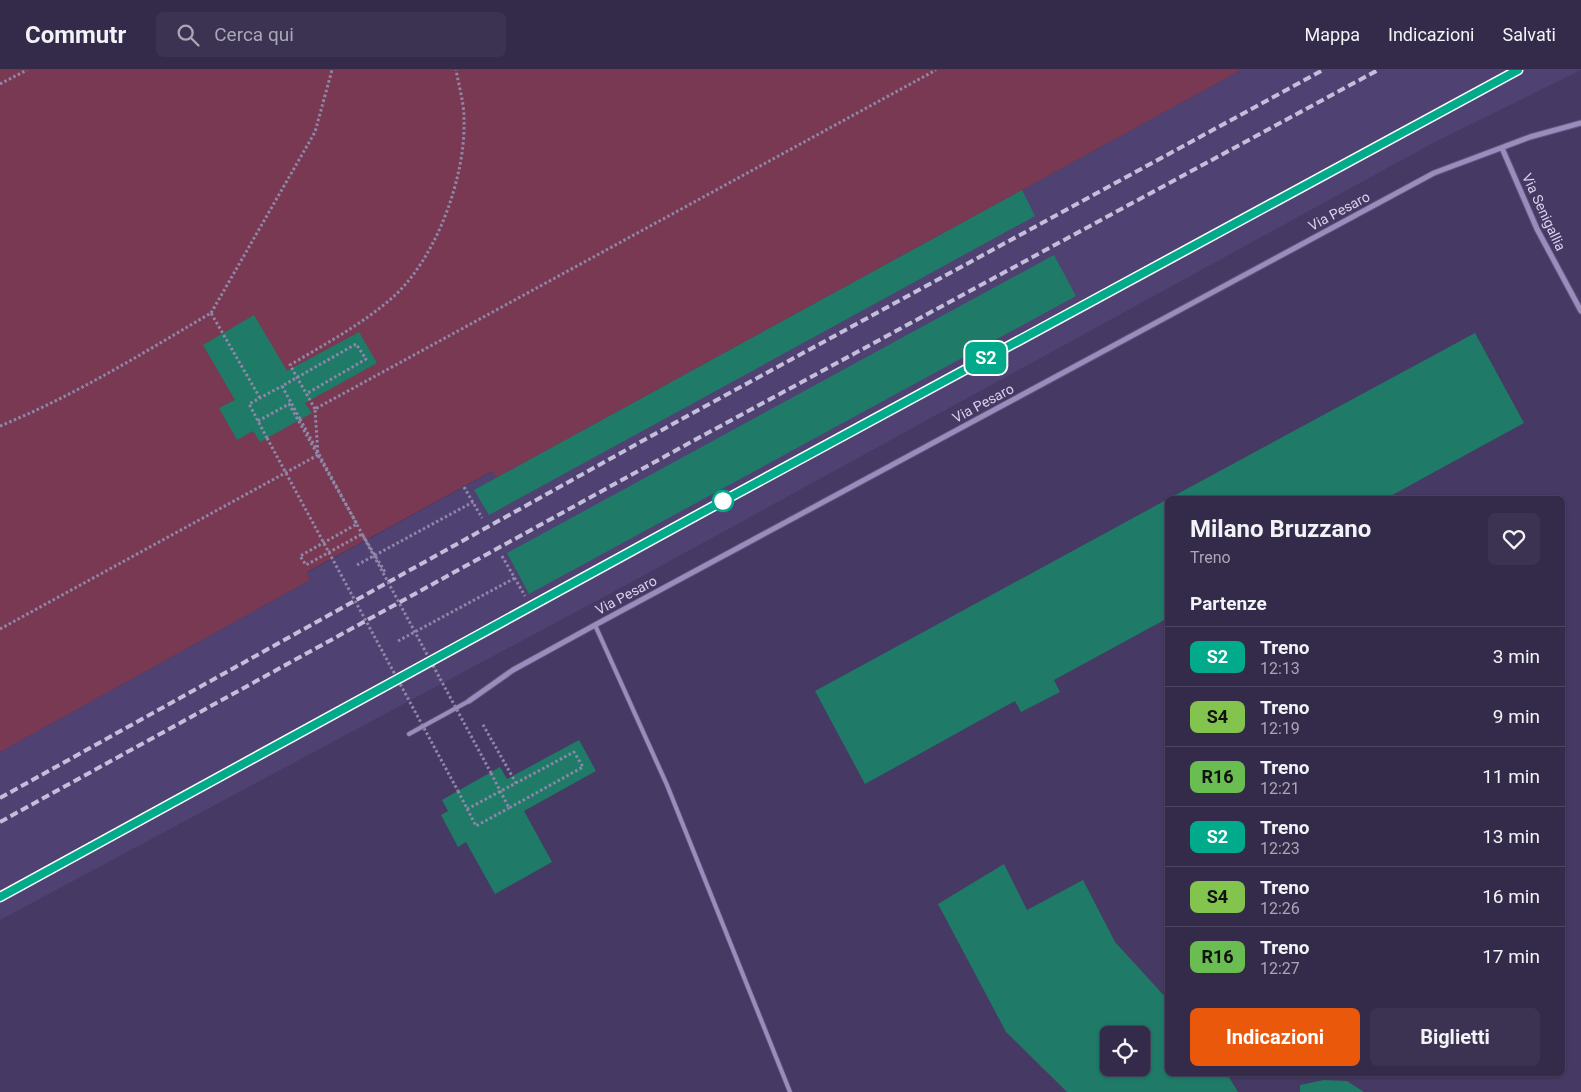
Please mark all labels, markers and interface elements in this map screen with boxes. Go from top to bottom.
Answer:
search box [156,12,506,57]
text: Commutr [25,21,126,49]
icon: search [174,21,202,49]
text: Cerca qui [214,23,294,46]
text: Mappa [1305,24,1360,45]
text: Indicazioni [1388,24,1475,45]
text: Salvati [1503,24,1556,45]
street label: Via Senigallia [1519,171,1569,253]
street label: Via Pesaro [1306,188,1372,234]
line badge: S2 [964,342,1008,374]
text: S2 [975,347,997,368]
street label: Via Pesaro [950,380,1016,426]
unlabelled marker [712,490,734,512]
button: heart [1488,513,1540,565]
text: Milano Bruzzano [1190,515,1371,543]
text: Treno [1190,548,1231,567]
street label: Via Pesaro [593,572,659,618]
text: Partenze [1190,592,1267,615]
text: Treno [1260,636,1310,659]
text: 3 min [1493,645,1540,668]
text: S2 [1207,646,1228,667]
text: 12:13 [1260,659,1300,678]
text: Treno [1260,696,1310,719]
text: 9 min [1493,705,1540,728]
text: S4 [1207,706,1228,727]
text: 12:19 [1260,719,1300,738]
text: Treno [1260,756,1310,779]
text: 11 min [1482,765,1540,788]
text: R16 [1201,766,1234,787]
text: 12:21 [1260,779,1300,798]
text: Treno [1260,816,1310,839]
text: 13 min [1482,825,1540,848]
text: S2 [1207,826,1228,847]
text: 12:23 [1260,839,1300,858]
text: Treno [1260,876,1310,899]
text: 16 min [1482,885,1540,908]
text: S4 [1207,886,1228,907]
text: 12:26 [1260,899,1300,918]
text: Treno [1260,936,1310,959]
text: 17 min [1482,945,1540,968]
text: R16 [1201,946,1234,967]
text: 12:27 [1260,959,1300,978]
button: Indicazioni [1190,1008,1360,1066]
button: Biglietti [1370,1008,1540,1066]
map controls [1100,1026,1150,1076]
button: locate [1100,1026,1150,1076]

